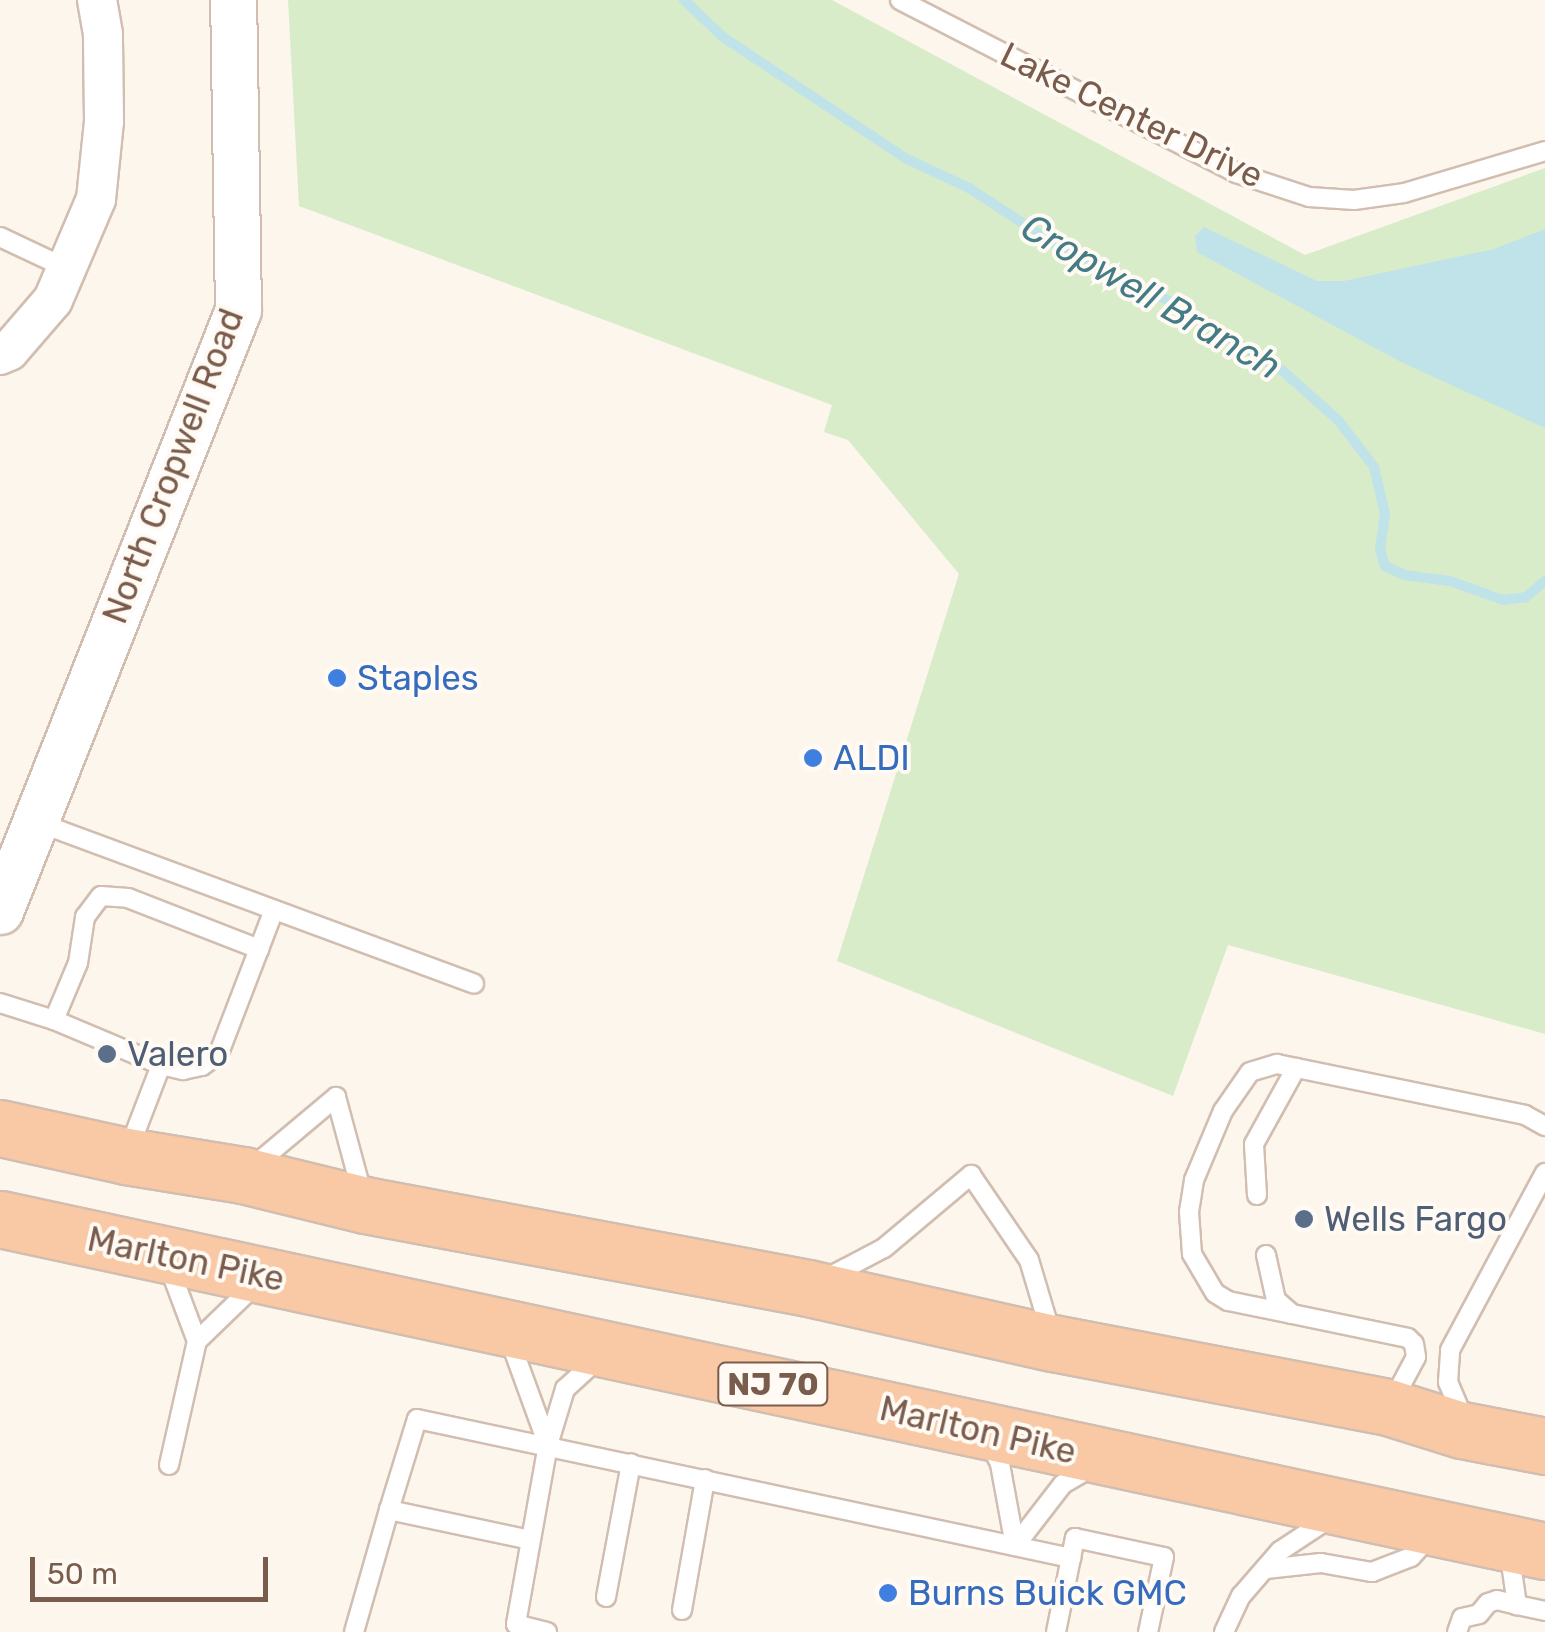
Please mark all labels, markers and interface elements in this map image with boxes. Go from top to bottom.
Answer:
street label: Lake Center Drive [994,33,1270,197]
water label: Cropwell Branch [1013,204,1289,390]
street label: North Cropwell Road [94,303,252,629]
place label: Staples [357,657,479,699]
marker: Staples [326,667,348,689]
place label: ALDI [833,737,910,779]
marker: ALDI [802,747,824,769]
place label: Valero [127,1033,228,1075]
marker: Valero [96,1043,118,1065]
place label: Wells Fargo [1324,1198,1507,1240]
marker: Wells Fargo [1293,1208,1315,1230]
street label: Marlton Pike [84,1218,288,1300]
road number: NJ 70 [716,1357,830,1411]
street label: Marlton Pike [876,1387,1080,1473]
scale bar [35,1537,272,1599]
text: 50 m [47,1556,118,1592]
place label: Burns Buick GMC [908,1572,1187,1614]
marker: Burns Buick GMC [877,1582,899,1604]

